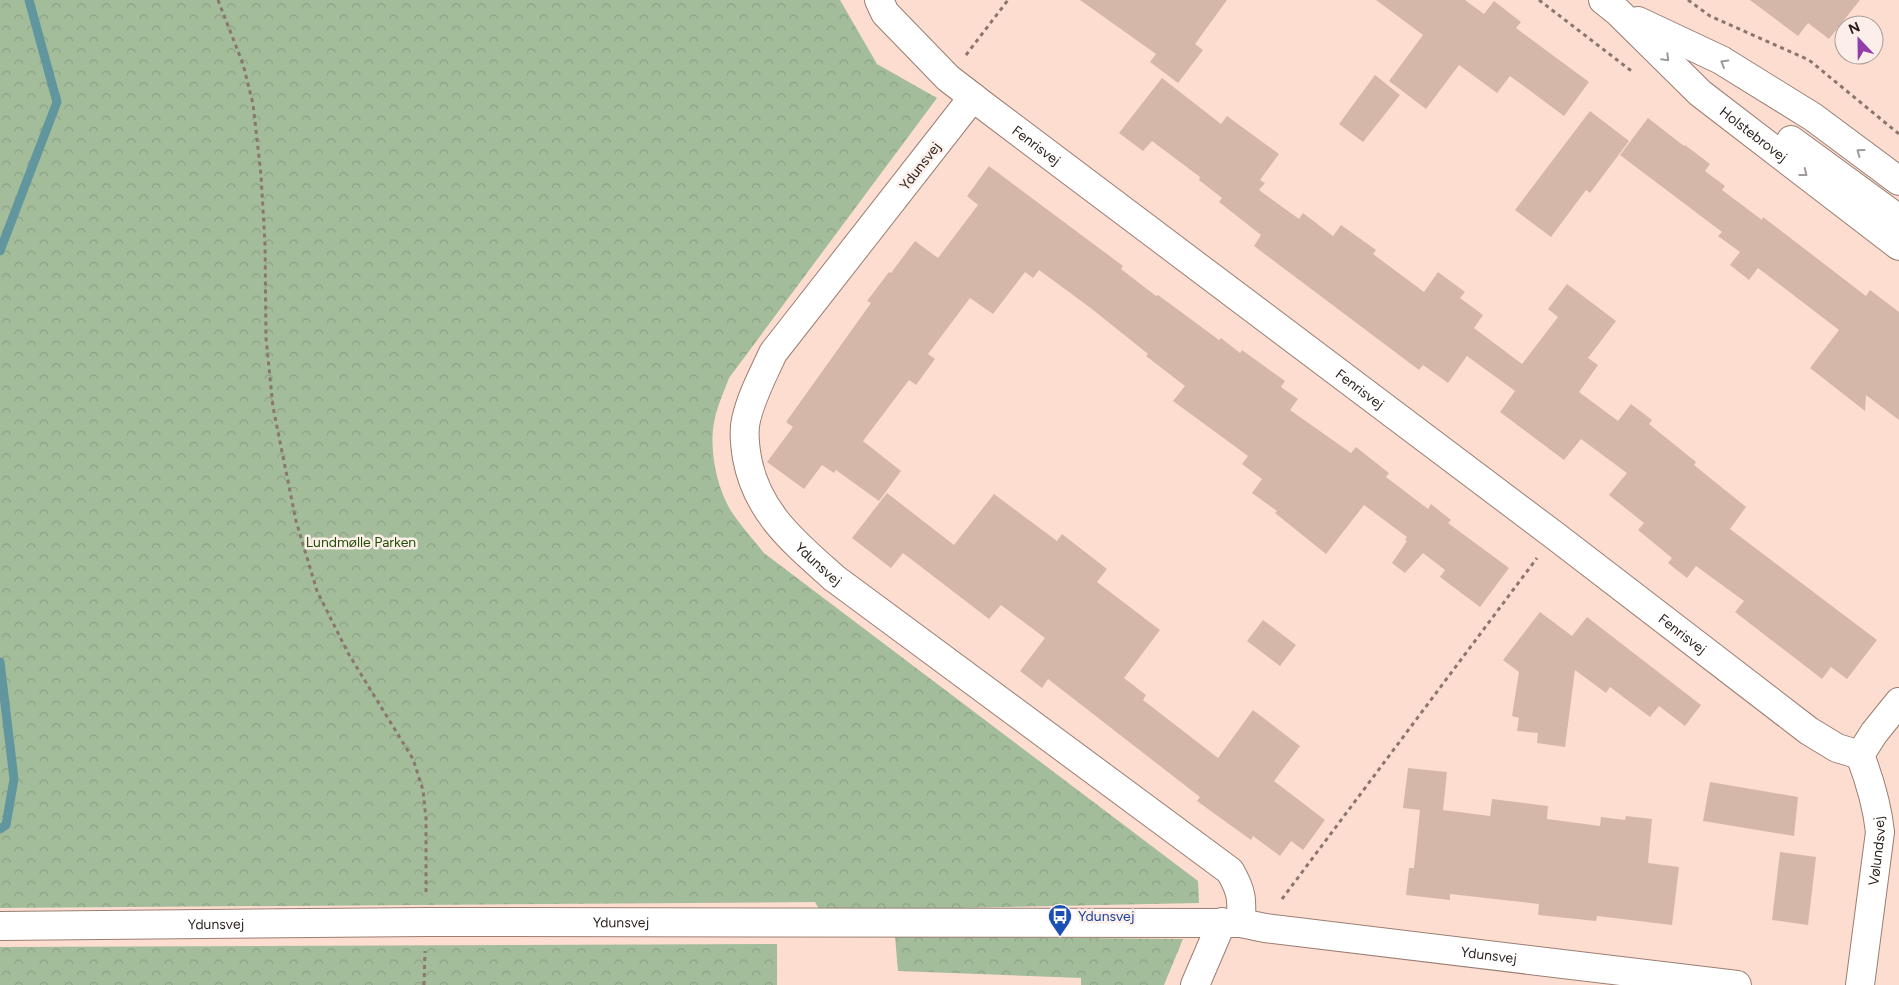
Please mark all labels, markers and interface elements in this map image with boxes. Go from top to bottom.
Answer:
north arrow [1834,15,1884,65]
text: N [1846,19,1863,38]
one-way arrow [1660,52,1669,61]
one-way arrow [1721,59,1730,69]
street label: Holstebrovej [1716,103,1790,166]
street label: Fenrisvej [1009,122,1064,169]
street label: Ydunsvej [896,139,944,194]
one-way arrow [1856,149,1866,158]
one-way arrow [1798,167,1807,175]
street label: Fenrisvej [1332,366,1387,413]
park label: Lundmølle Parken [306,534,416,551]
street label: Ydunsvej [791,539,845,590]
street label: Fenrisvej [1655,610,1710,658]
street label: Vølundsvej [1865,815,1889,887]
bus stop icon: Ydunsvej [1047,903,1073,937]
place label: Ydunsvej [1078,908,1135,925]
street label: Ydunsvej [593,914,649,931]
street label: Ydunsvej [188,916,244,933]
street label: Ydunsvej [1460,944,1518,967]

